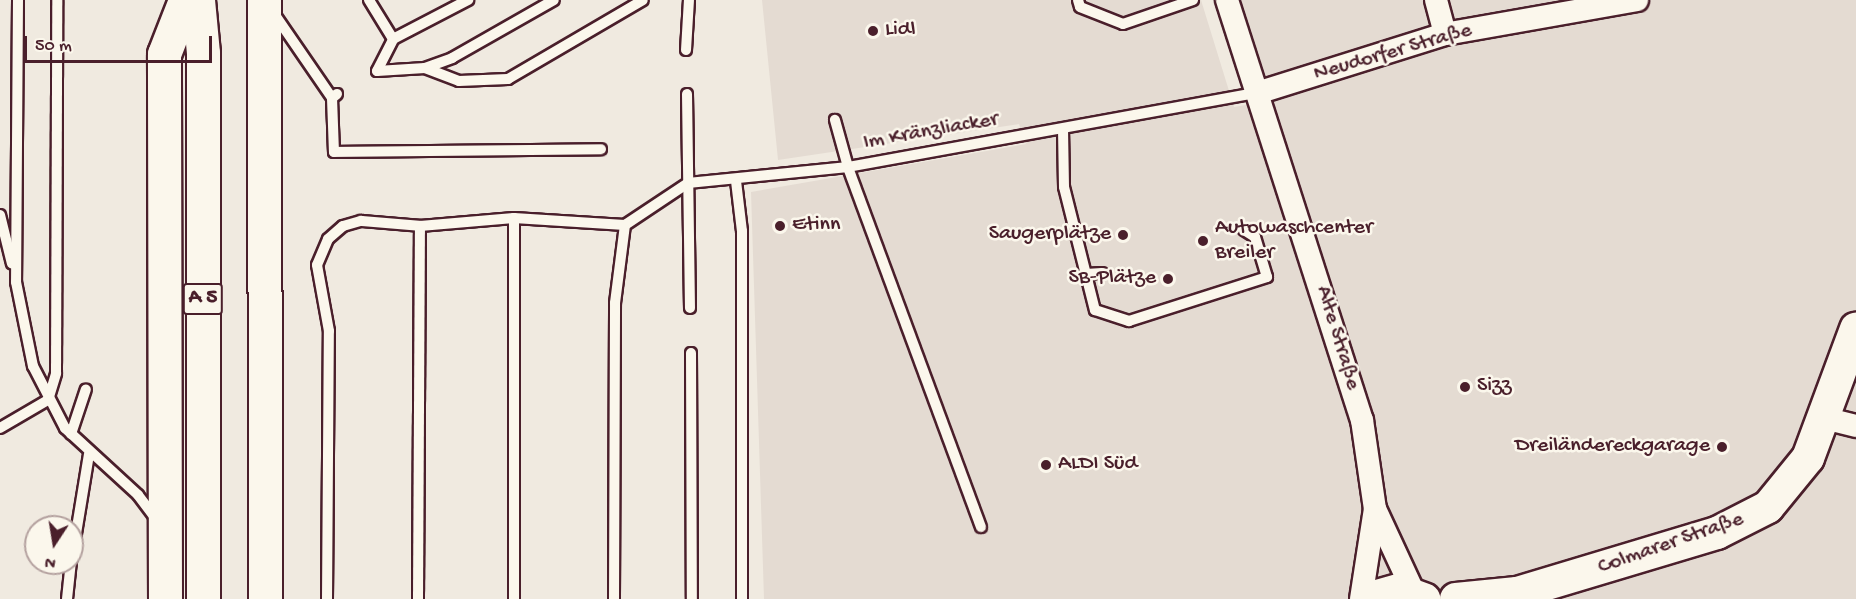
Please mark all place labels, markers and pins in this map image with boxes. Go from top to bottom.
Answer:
place label: Lidl [885,18,916,44]
marker: Lidl [866,24,880,38]
place label: Etinn [792,213,840,239]
place label: Autowaschcenter Breiler [1215,215,1373,266]
marker: Etinn [773,219,787,233]
place label: Saugerplätze [989,222,1111,248]
marker: Saugerplätze [1116,228,1130,242]
marker: Autowaschcenter Breiler [1196,234,1210,248]
place label: SB-Plätze [1068,266,1156,292]
marker: SB-Plätze [1161,272,1175,286]
place label: Sizz [1477,374,1511,400]
marker: Sizz [1458,380,1472,394]
place label: Dreiländereckgarage [1515,434,1710,460]
marker: Dreiländereckgarage [1715,440,1729,454]
place label: ALDI Süd [1058,452,1137,478]
marker: ALDI Süd [1039,458,1053,472]

